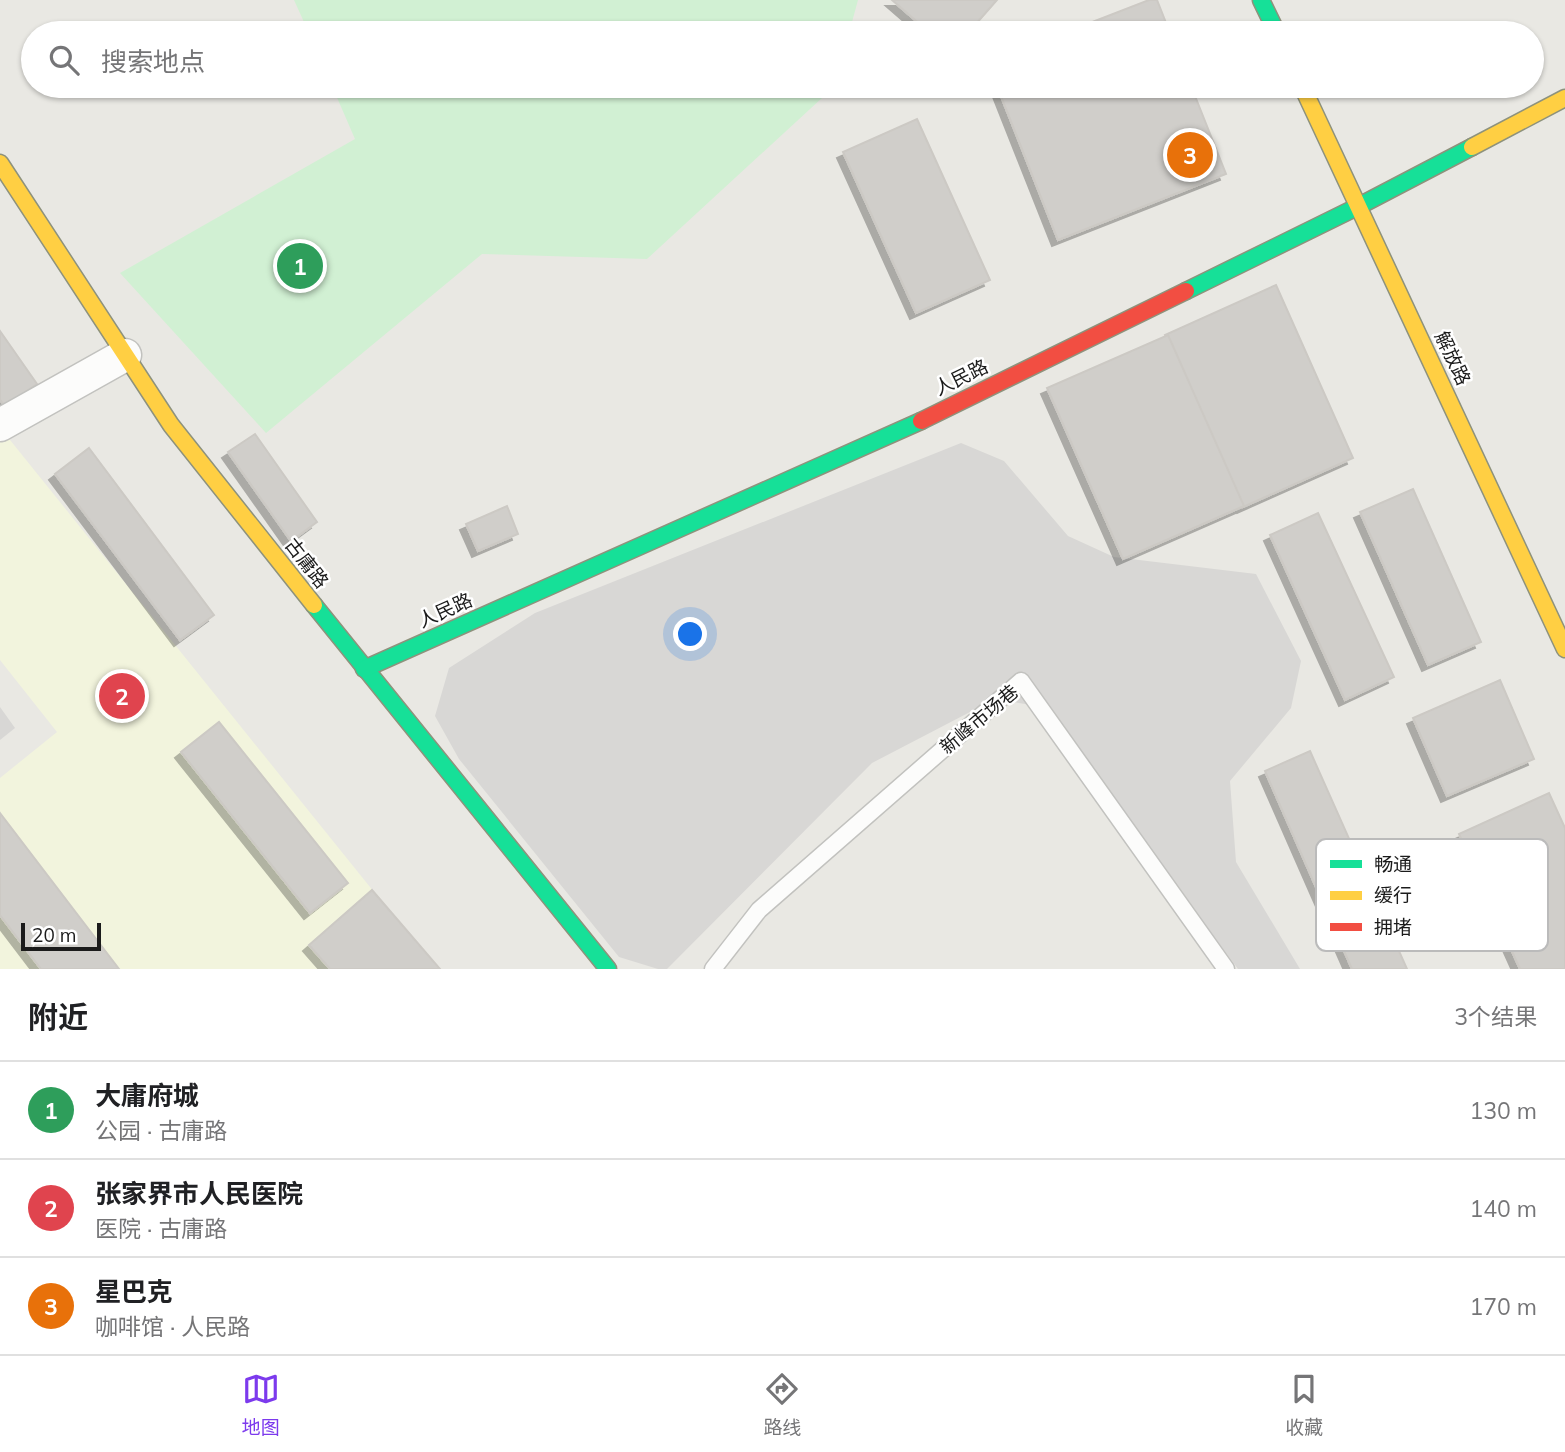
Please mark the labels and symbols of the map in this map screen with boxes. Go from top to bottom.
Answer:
pin: 3 [1167,129,1213,181]
pin: 1 [277,240,323,292]
street label: 解放路 [1430,327,1476,389]
street label: 人民路 [930,354,992,400]
street label: 古庸路 [280,533,334,593]
street label: 人民路 [414,587,476,633]
your location [673,617,707,651]
pin: 2 [99,670,145,722]
street label: 新峰市场巷 [935,679,1023,759]
legend [1316,839,1548,951]
text: 畅通 [1374,852,1412,876]
text: 缓行 [1374,883,1412,907]
text: 拥堵 [1374,915,1412,939]
scale bar [21,920,102,952]

